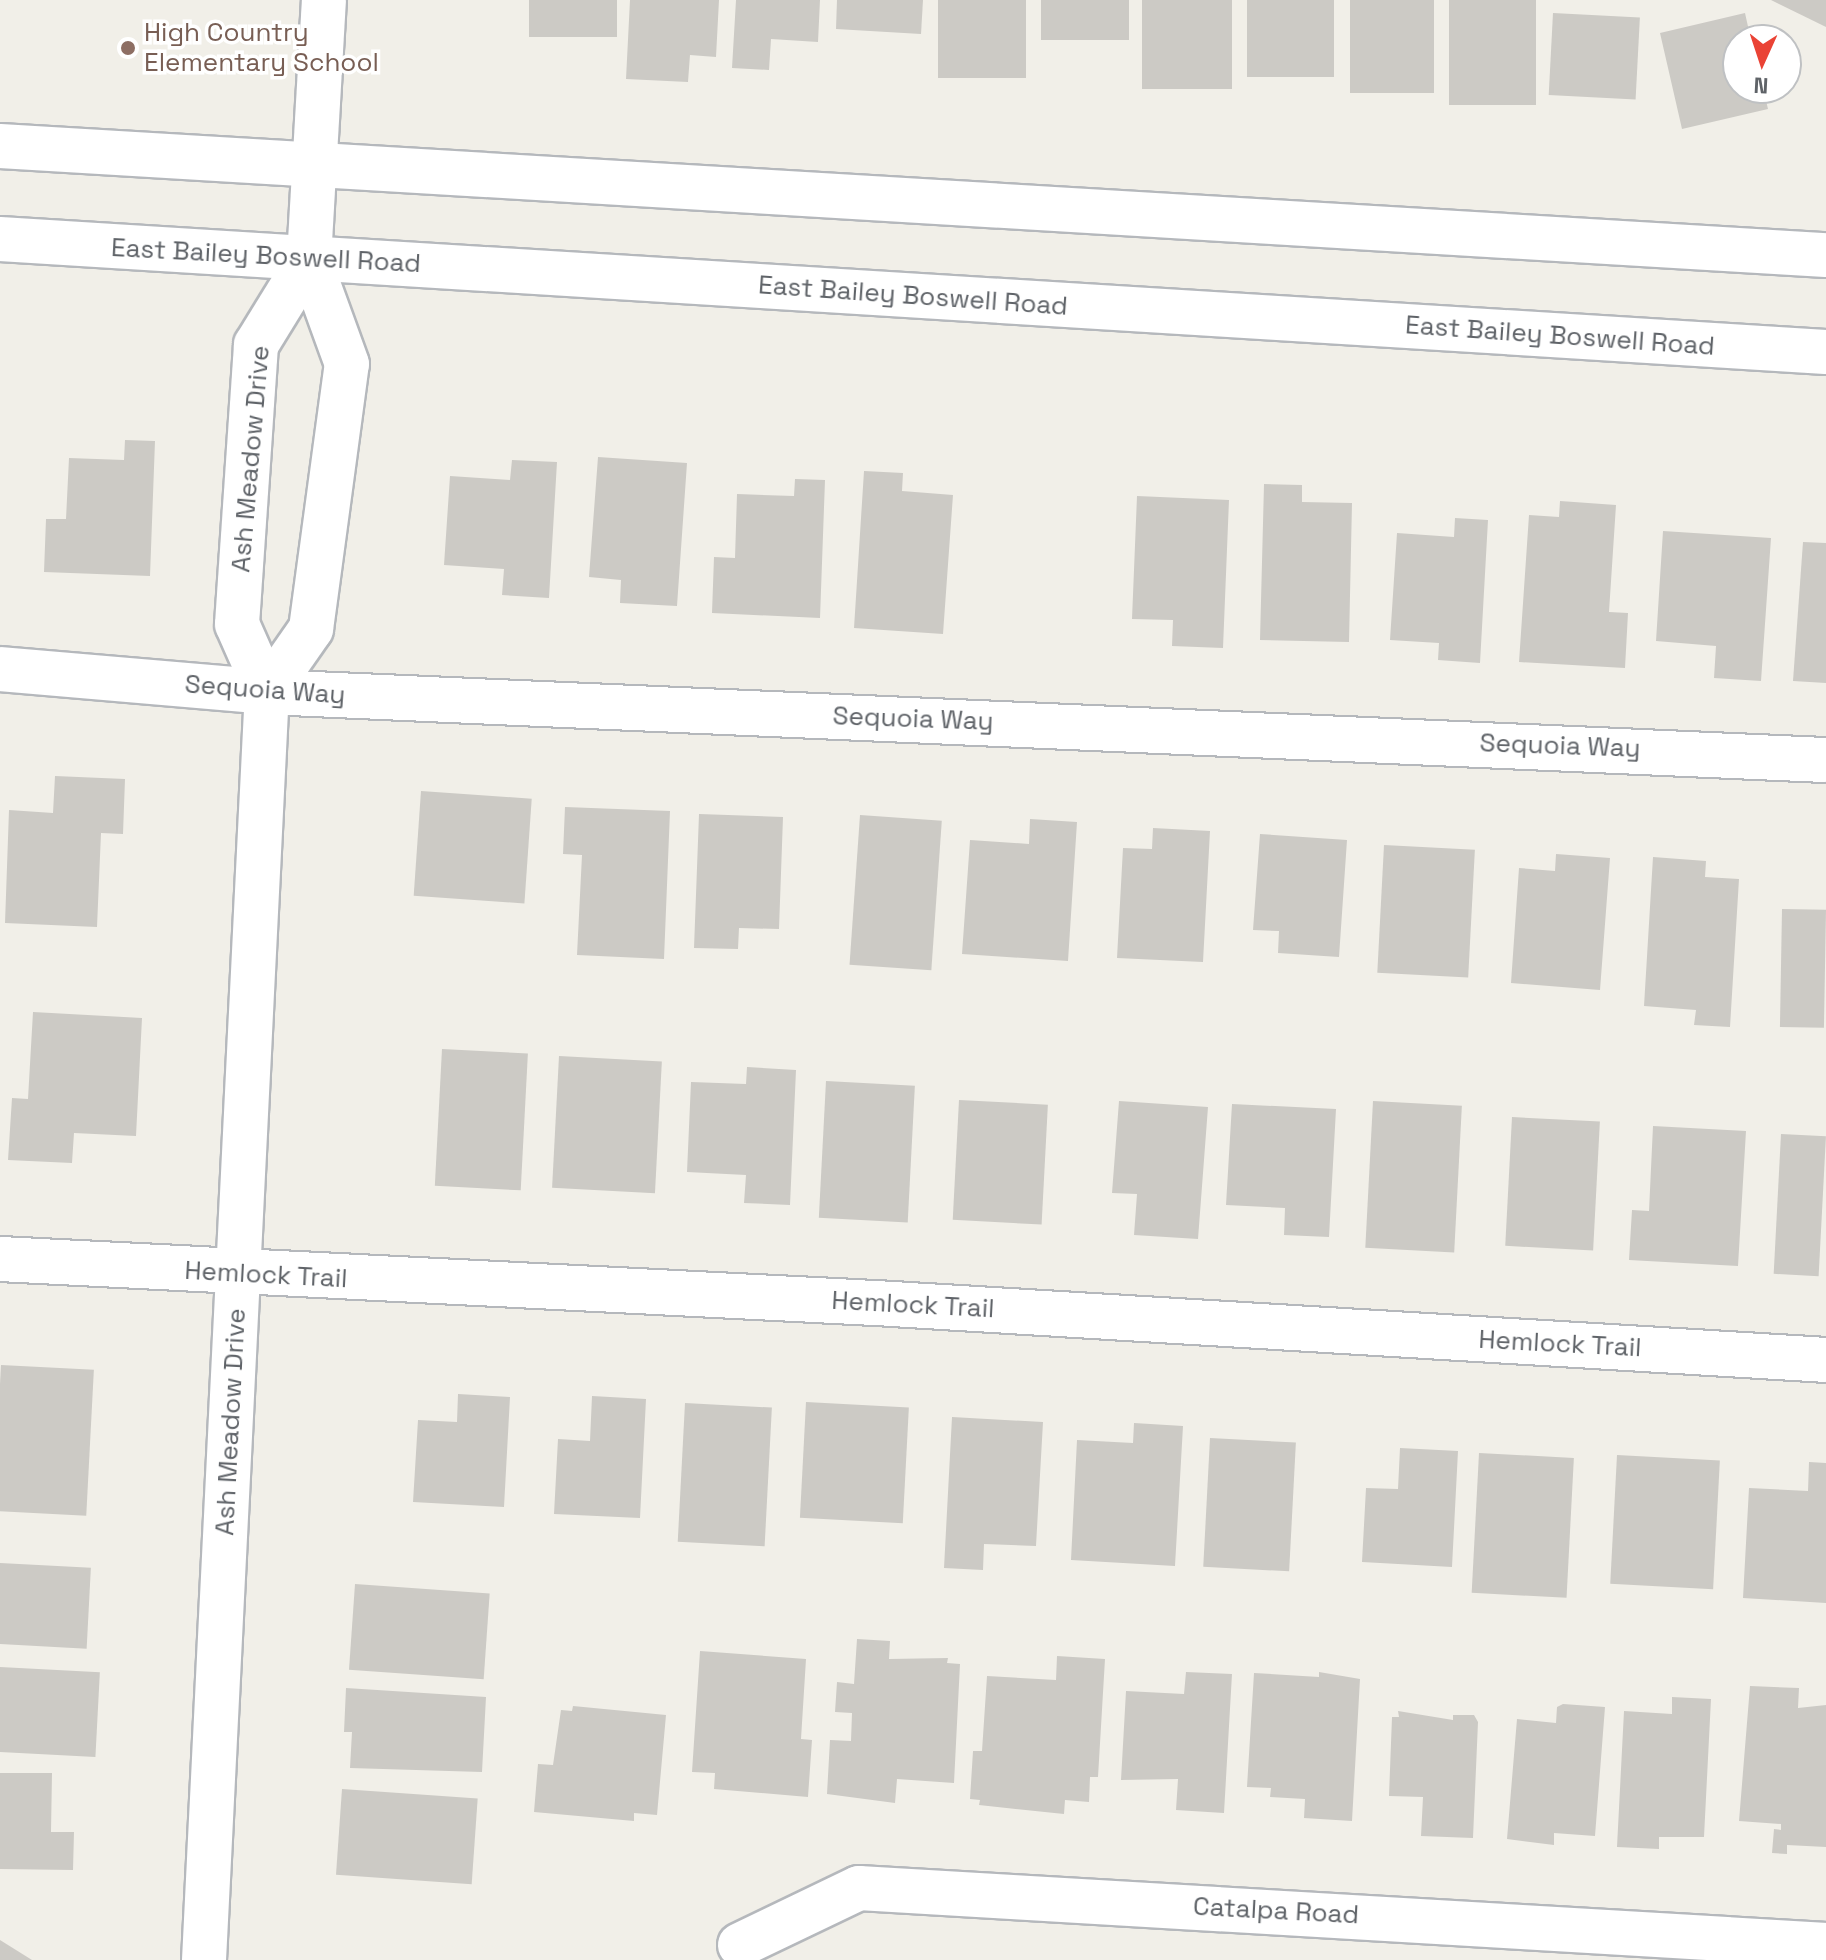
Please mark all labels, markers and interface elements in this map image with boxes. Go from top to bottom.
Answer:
place label: High Country Elementary School [144,17,379,78]
north arrow [1722,24,1802,104]
marker: High Country Elementary School [119,39,137,57]
text: N [1753,72,1769,100]
street label: East Bailey Boswell Road [110,232,422,280]
street label: East Bailey Boswell Road [757,270,1069,322]
street label: East Bailey Boswell Road [1404,310,1716,362]
street label: Ash Meadow Drive [226,344,276,574]
street label: Sequoia Way [184,669,346,711]
street label: Sequoia Way [832,701,994,737]
street label: Sequoia Way [1479,728,1641,764]
street label: Hemlock Trail [183,1255,349,1295]
street label: Hemlock Trail [830,1285,996,1325]
street label: Ash Meadow Drive [209,1308,253,1536]
street label: Hemlock Trail [1477,1324,1643,1364]
street label: Catalpa Road [1192,1891,1360,1931]

